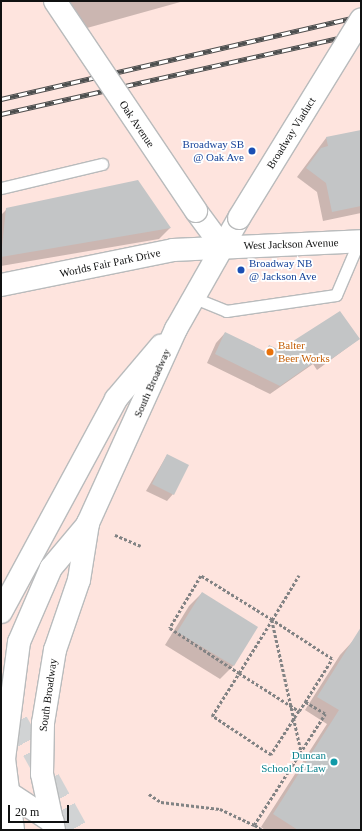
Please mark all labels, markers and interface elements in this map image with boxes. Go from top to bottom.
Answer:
street label: Broadway Viaduct [264,95,318,171]
street label: Oak Avenue [116,98,158,150]
place label: Broadway SB @ Oak Ave [183,138,244,164]
marker: Broadway SB @ Oak Ave [247,146,257,156]
street label: West Jackson Avenue [243,236,339,252]
street label: Worlds Fair Park Drive [58,246,162,280]
place label: Broadway NB @ Jackson Ave [249,257,317,283]
marker: Broadway NB @ Jackson Ave [236,265,246,275]
place label: Balter Beer Works [278,339,330,365]
street label: South Broadway [131,347,173,419]
marker: Balter Beer Works [265,347,275,357]
street label: South Broadway [36,658,60,732]
place label: Duncan School of Law [261,749,326,775]
marker: Duncan School of Law [329,757,339,767]
scale bar [10,797,71,823]
text: 20 m [15,805,39,819]

